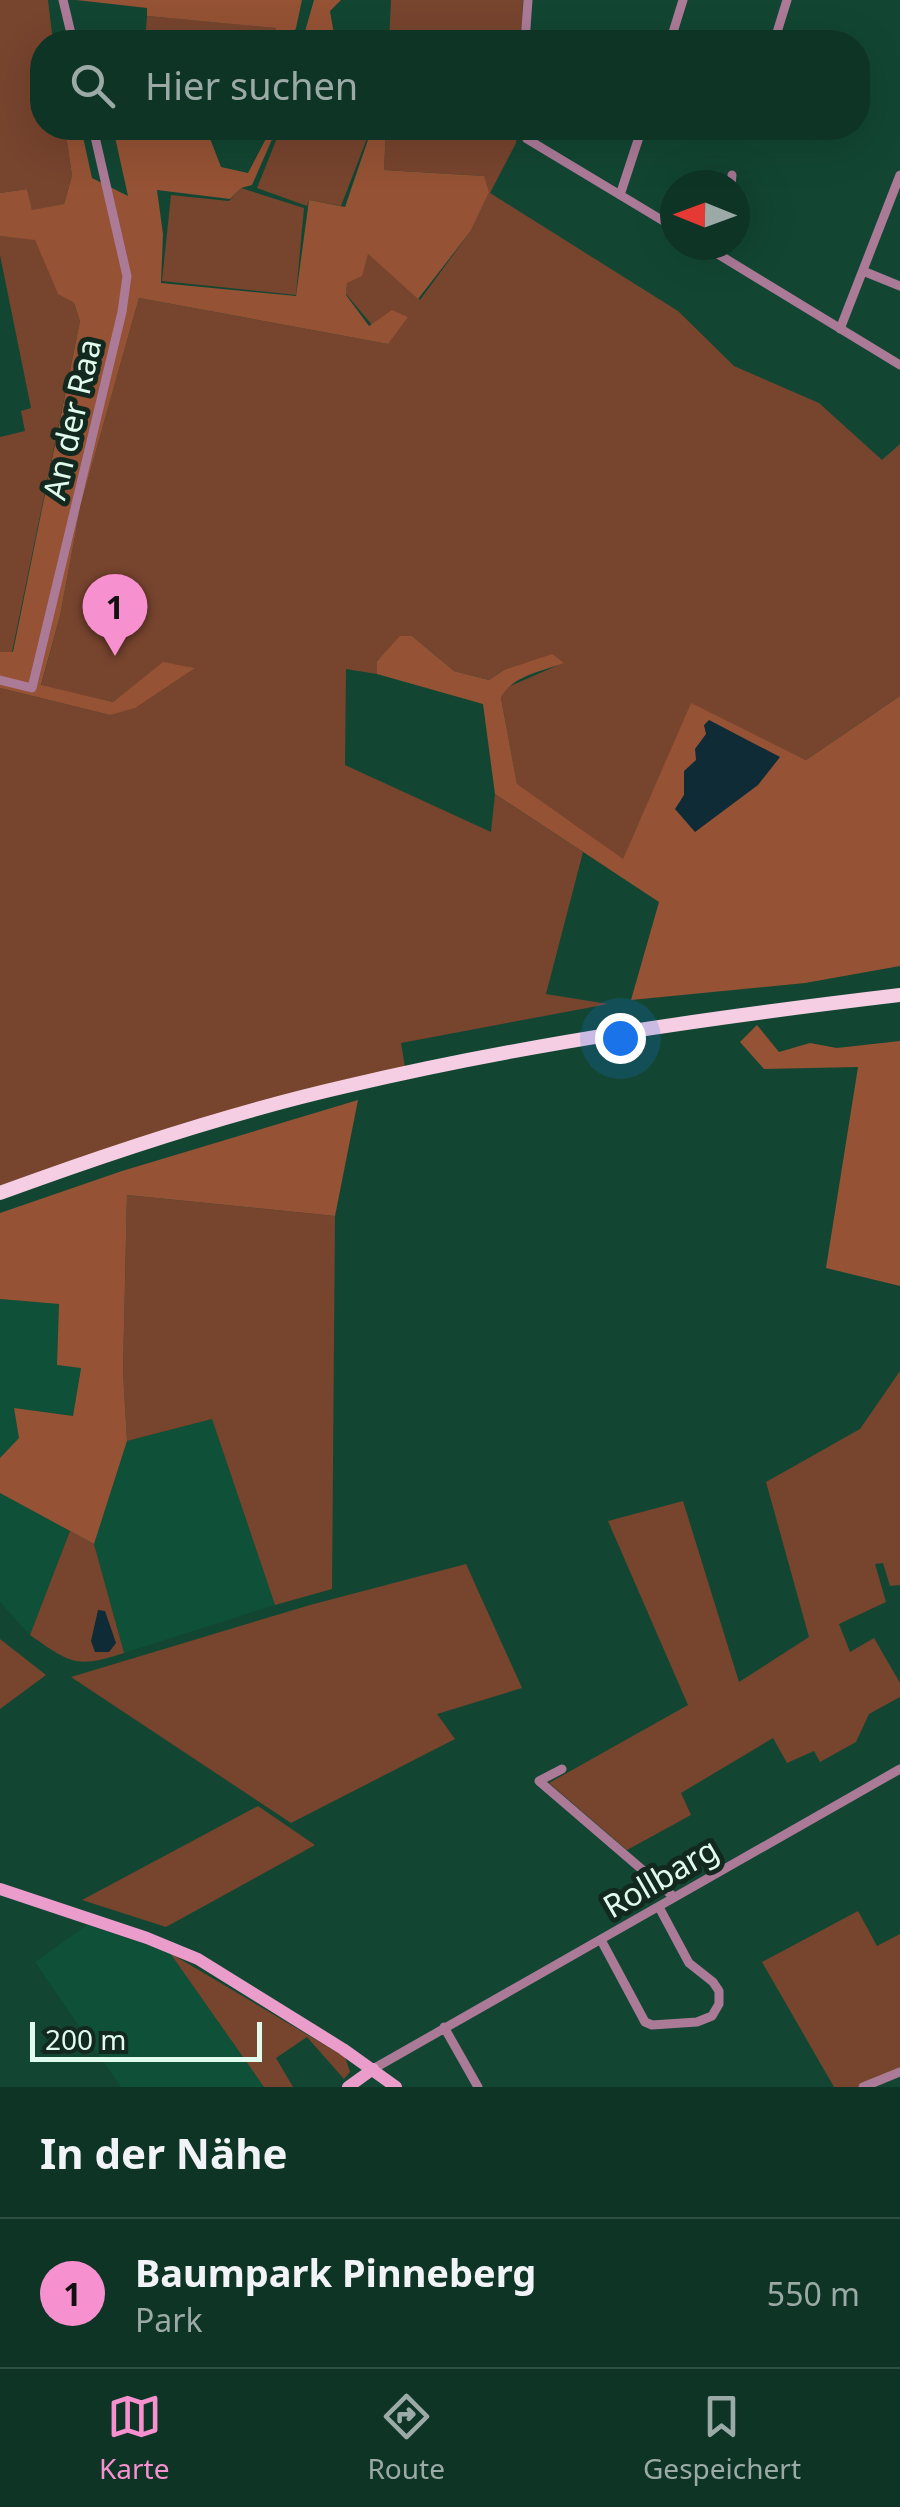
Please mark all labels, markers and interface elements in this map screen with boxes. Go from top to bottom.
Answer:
search box [30,30,870,140]
icon: search [65,58,120,113]
text: Hier suchen [145,59,358,111]
north arrow [660,170,750,260]
street label: An der Raa [32,334,110,504]
pin: 1 [82,574,148,656]
your location [595,1013,646,1064]
street label: Rollbarg [595,1827,725,1927]
scale bar [30,2017,262,2062]
text: 200 m [45,2020,127,2058]
text: In der Nähe [40,2124,288,2181]
text: Baumpark Pinneberg [135,2246,536,2298]
text: 1 [63,2272,82,2315]
text: 550 m [767,2272,860,2315]
text: Park [135,2298,203,2341]
tab: Karte [99,2389,169,2487]
tab: Route [367,2389,445,2487]
tab: Gespeichert [643,2389,801,2487]

